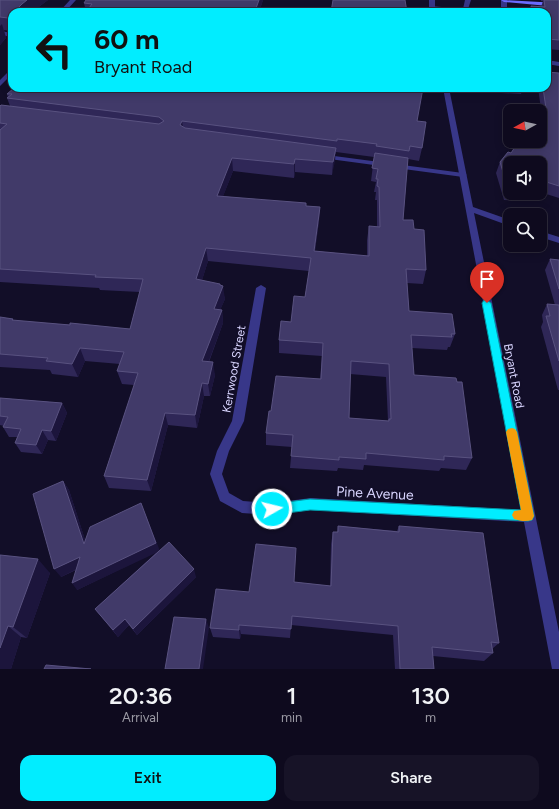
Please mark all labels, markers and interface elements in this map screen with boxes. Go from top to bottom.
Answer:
text: 60 m [94,22,159,56]
icon: left [28,24,80,76]
text: Bryant Road [94,56,192,78]
north arrow [503,104,547,148]
map controls [503,104,547,252]
button: sound [503,156,547,200]
button: search [503,208,547,252]
pin [470,262,504,303]
icon: arrive [476,268,498,290]
street label: Kerrwood Street [219,324,249,414]
street label: Bryant Road [501,343,527,409]
street label: Pine Avenue [336,483,415,504]
position arrow [251,488,293,530]
text: 20:36 [109,681,172,710]
text: 1 [287,681,297,710]
text: 130 [411,681,450,710]
text: Arrival [122,710,159,725]
text: min [281,710,302,725]
text: m [425,710,436,725]
button: Exit [20,755,276,801]
button: Share [284,755,539,801]

